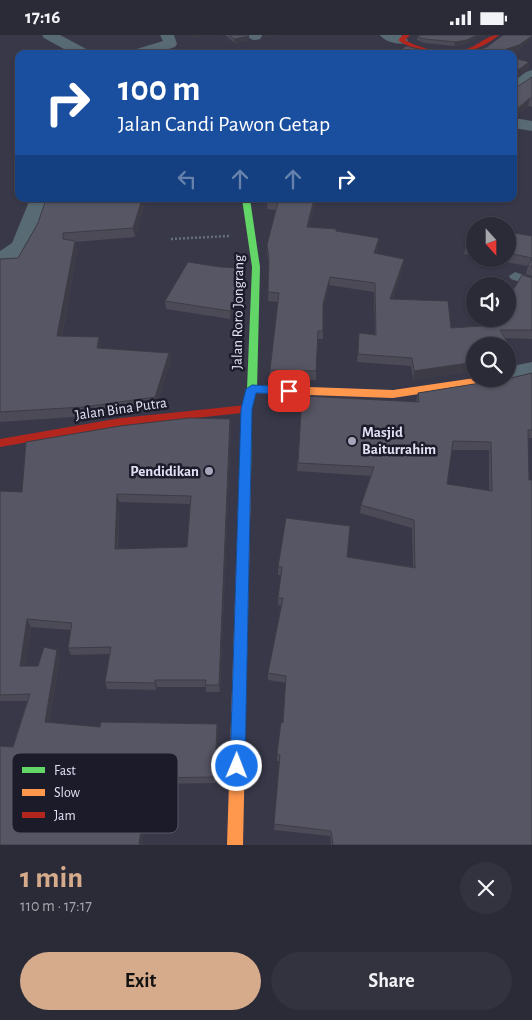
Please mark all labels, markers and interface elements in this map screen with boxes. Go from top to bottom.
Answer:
text: 17:16 [25,8,60,27]
icon: right [35,70,100,135]
text: 100 m [118,72,201,107]
text: Jalan Candi Pawon Getap [118,113,330,135]
icon: left [173,165,201,193]
icon: ahead [226,165,254,193]
icon: ahead [279,165,307,193]
icon: right [332,165,360,193]
north arrow [466,217,516,267]
map controls [466,217,516,387]
street label: Jalan Roro Jongrang [229,254,247,370]
button: sound [466,277,516,327]
button: search [466,337,516,387]
pin [268,370,310,412]
icon: arrive [275,377,303,405]
street label: Jalan Bina Putra [74,395,168,423]
place label: Masjid Baiturrahim [362,425,436,457]
marker: Masjid Baiturrahim [346,435,358,447]
place label: Pendidikan [130,464,199,479]
marker: Pendidikan [203,465,215,477]
position arrow [210,739,262,791]
legend [12,753,178,833]
text: Fast [54,764,76,778]
text: Slow [54,786,81,800]
text: Jam [54,809,76,823]
button: close [460,862,512,914]
text: 1 min [20,863,83,893]
text: 110 m · 17:17 [20,898,92,914]
button: Exit [20,952,261,1010]
button: Share [271,952,512,1010]

